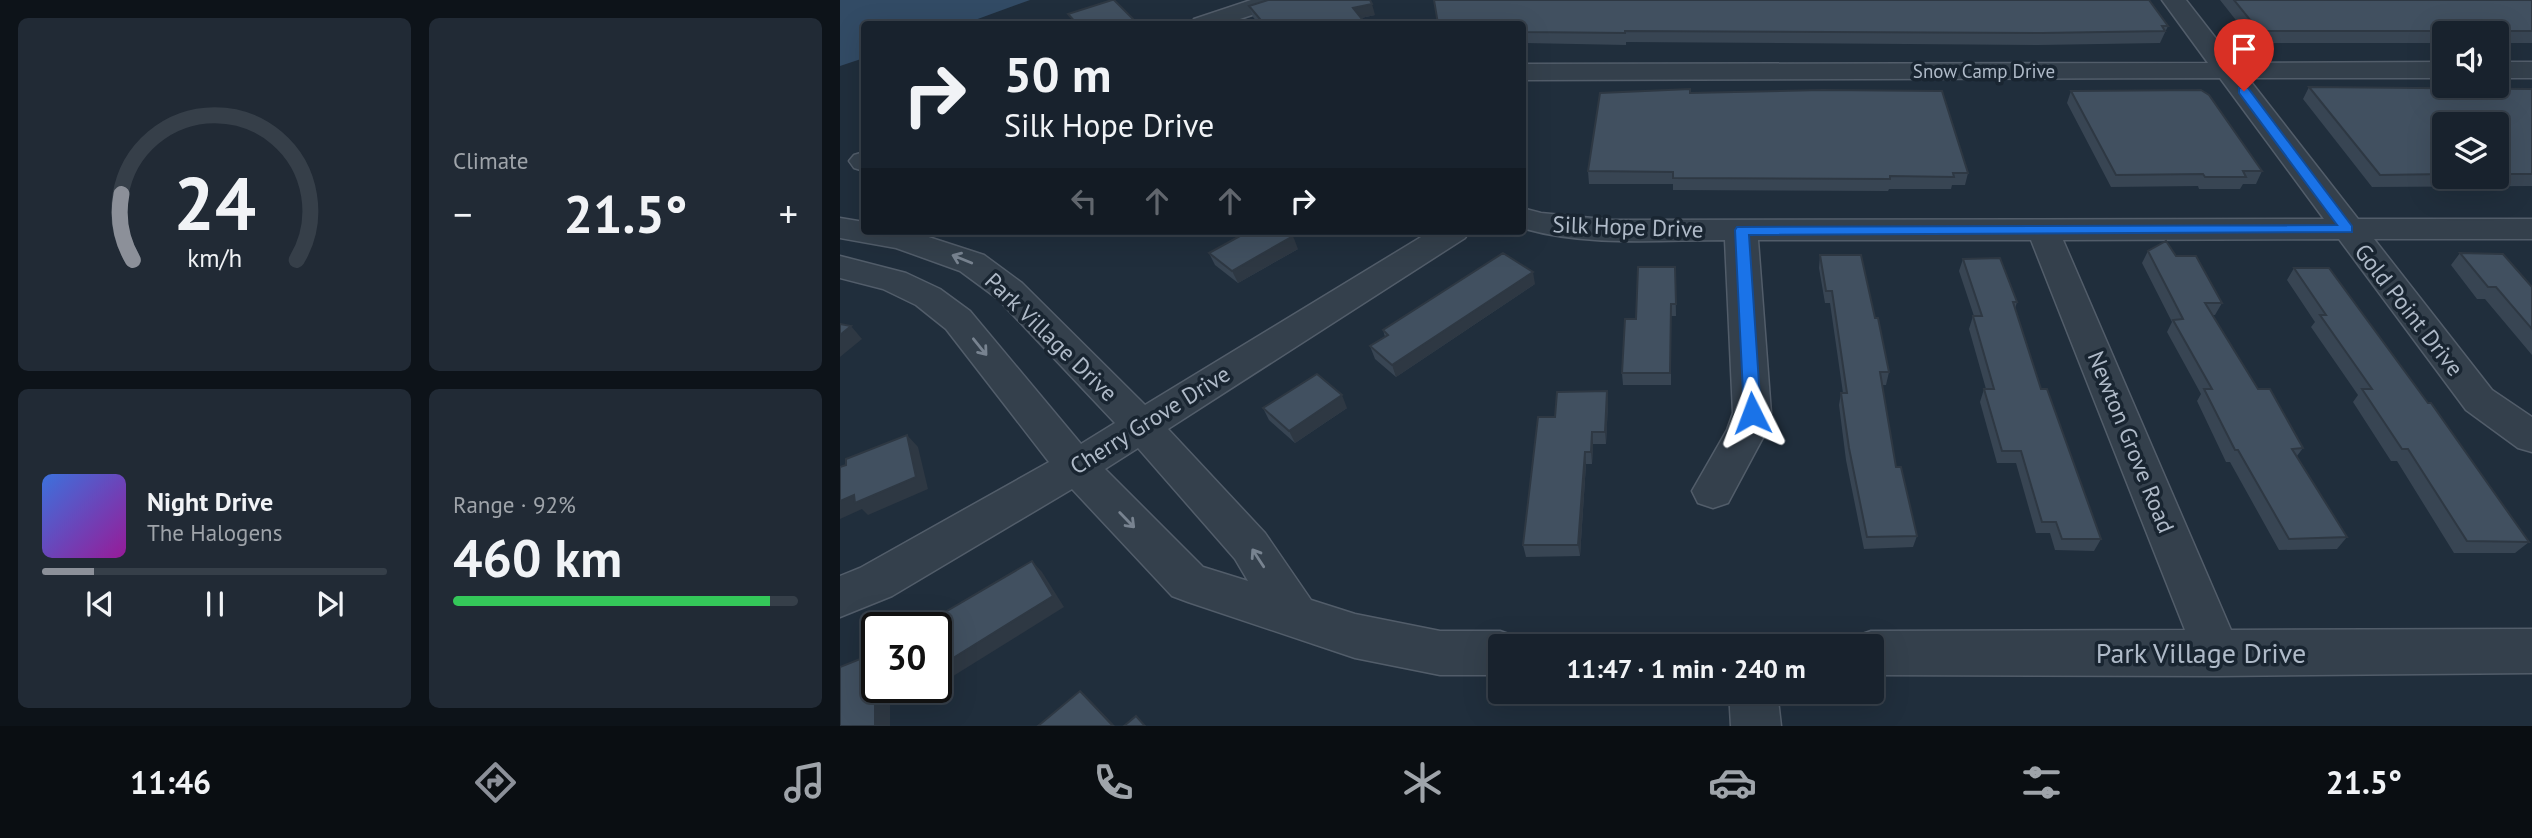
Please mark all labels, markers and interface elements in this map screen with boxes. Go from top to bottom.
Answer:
pin [2214,19,2274,91]
map controls [2432,21,2509,189]
button: sound [2432,21,2509,98]
icon: arrive [2225,30,2263,68]
text: 50 m [1004,42,1111,106]
icon: right [889,49,980,140]
street label: Snow Camp Drive [1913,59,2055,83]
text: Silk Hope Drive [1004,104,1214,146]
button: layers [2432,112,2509,189]
text: Climate [453,146,528,175]
text: 24 [173,157,256,251]
text: 21.5° [564,180,687,247]
icon: left [1065,182,1103,220]
icon: ahead [1138,182,1176,220]
icon: ahead [1211,182,1249,220]
icon: right [1284,182,1322,220]
text: − [453,189,472,238]
text: + [779,189,798,238]
street label: Silk Hope Drive [1552,209,1704,244]
street label: Gold Point Drive [2349,238,2470,382]
text: km/h [187,242,242,274]
one-way arrow [951,251,973,264]
street label: Park Village Drive [979,266,1124,407]
one-way arrow [972,338,987,356]
street label: Newton Grove Road [2082,347,2181,537]
street label: Cherry Grove Drive [1064,359,1235,480]
position arrow [1715,376,1789,450]
text: Night Drive [147,485,273,518]
text: Range · 92% [453,490,576,519]
one-way arrow [1119,511,1136,528]
text: The Halogens [147,518,282,547]
text: 460 km [453,524,622,591]
one-way arrow [1251,549,1265,569]
icon: previous [81,585,119,623]
icon: pause [196,585,234,623]
icon: next [311,585,349,623]
speed limit sign: 30 [861,612,952,703]
street label: Park Village Drive [2096,634,2306,671]
text: 11:47 · 1 min · 240 m [1566,652,1806,685]
icon: directions [471,758,520,807]
icon: music [780,758,829,807]
icon: phone [1089,758,1138,807]
icon: climate [1398,758,1447,807]
icon: car [1708,758,1757,807]
icon: filters [2017,758,2066,807]
text: 11:46 [130,761,211,803]
text: 21.5° [2326,761,2402,803]

